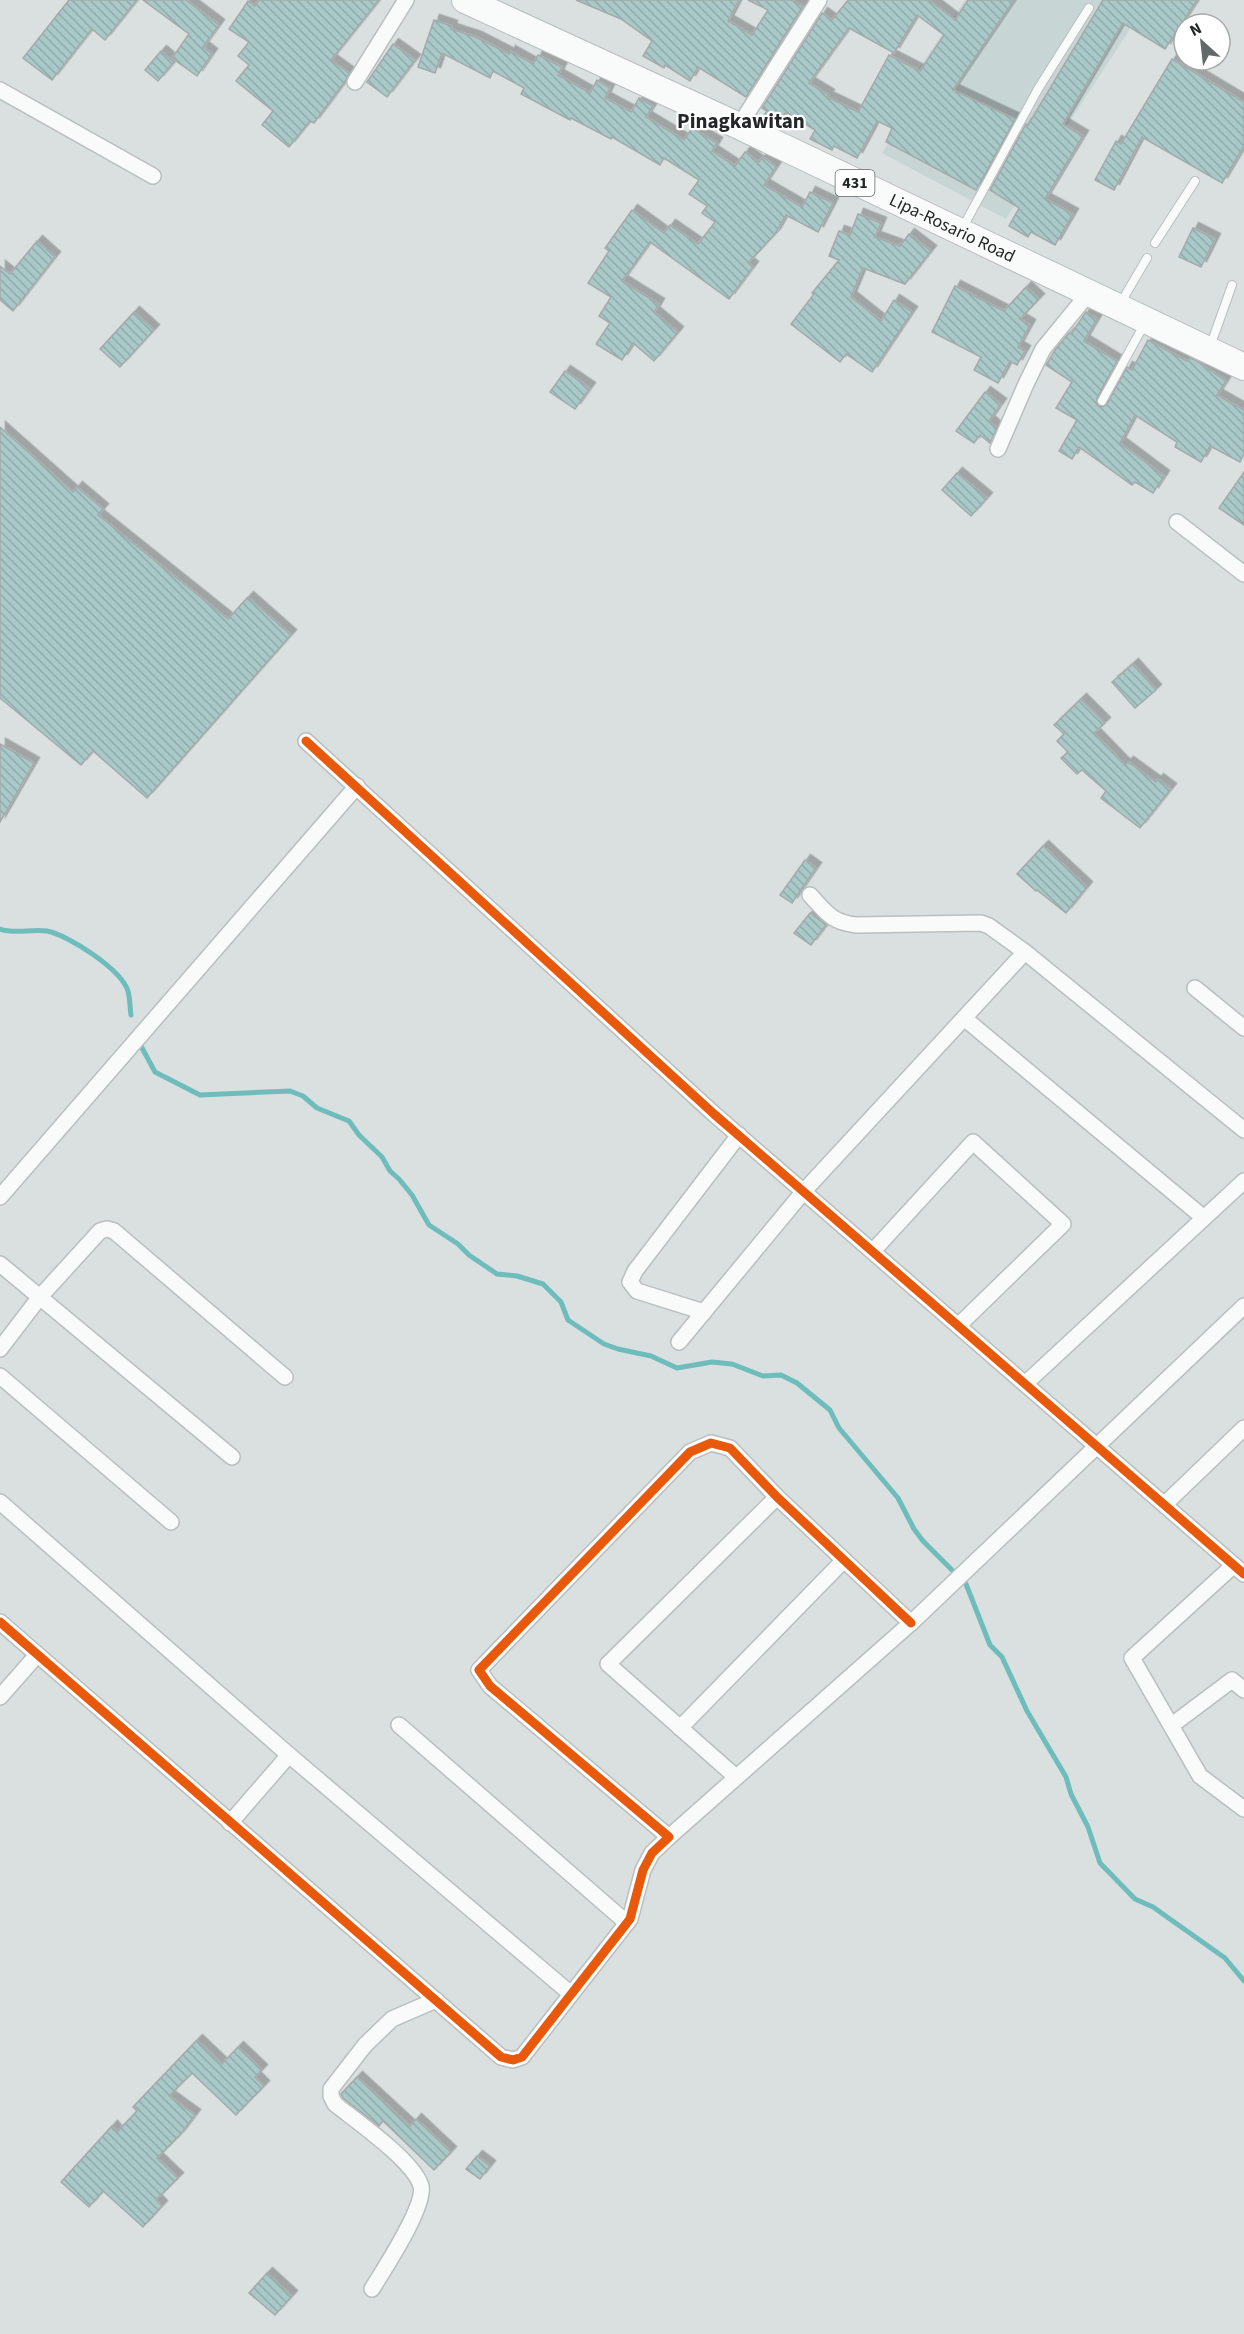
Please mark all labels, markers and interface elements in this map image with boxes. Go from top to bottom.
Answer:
north arrow [1172,12,1232,72]
text: N [1186,17,1205,42]
district label: Pinagkawitan [677,106,805,136]
road number: 431 [836,170,874,196]
street label: Lipa-Rosario Road [885,187,1019,269]

